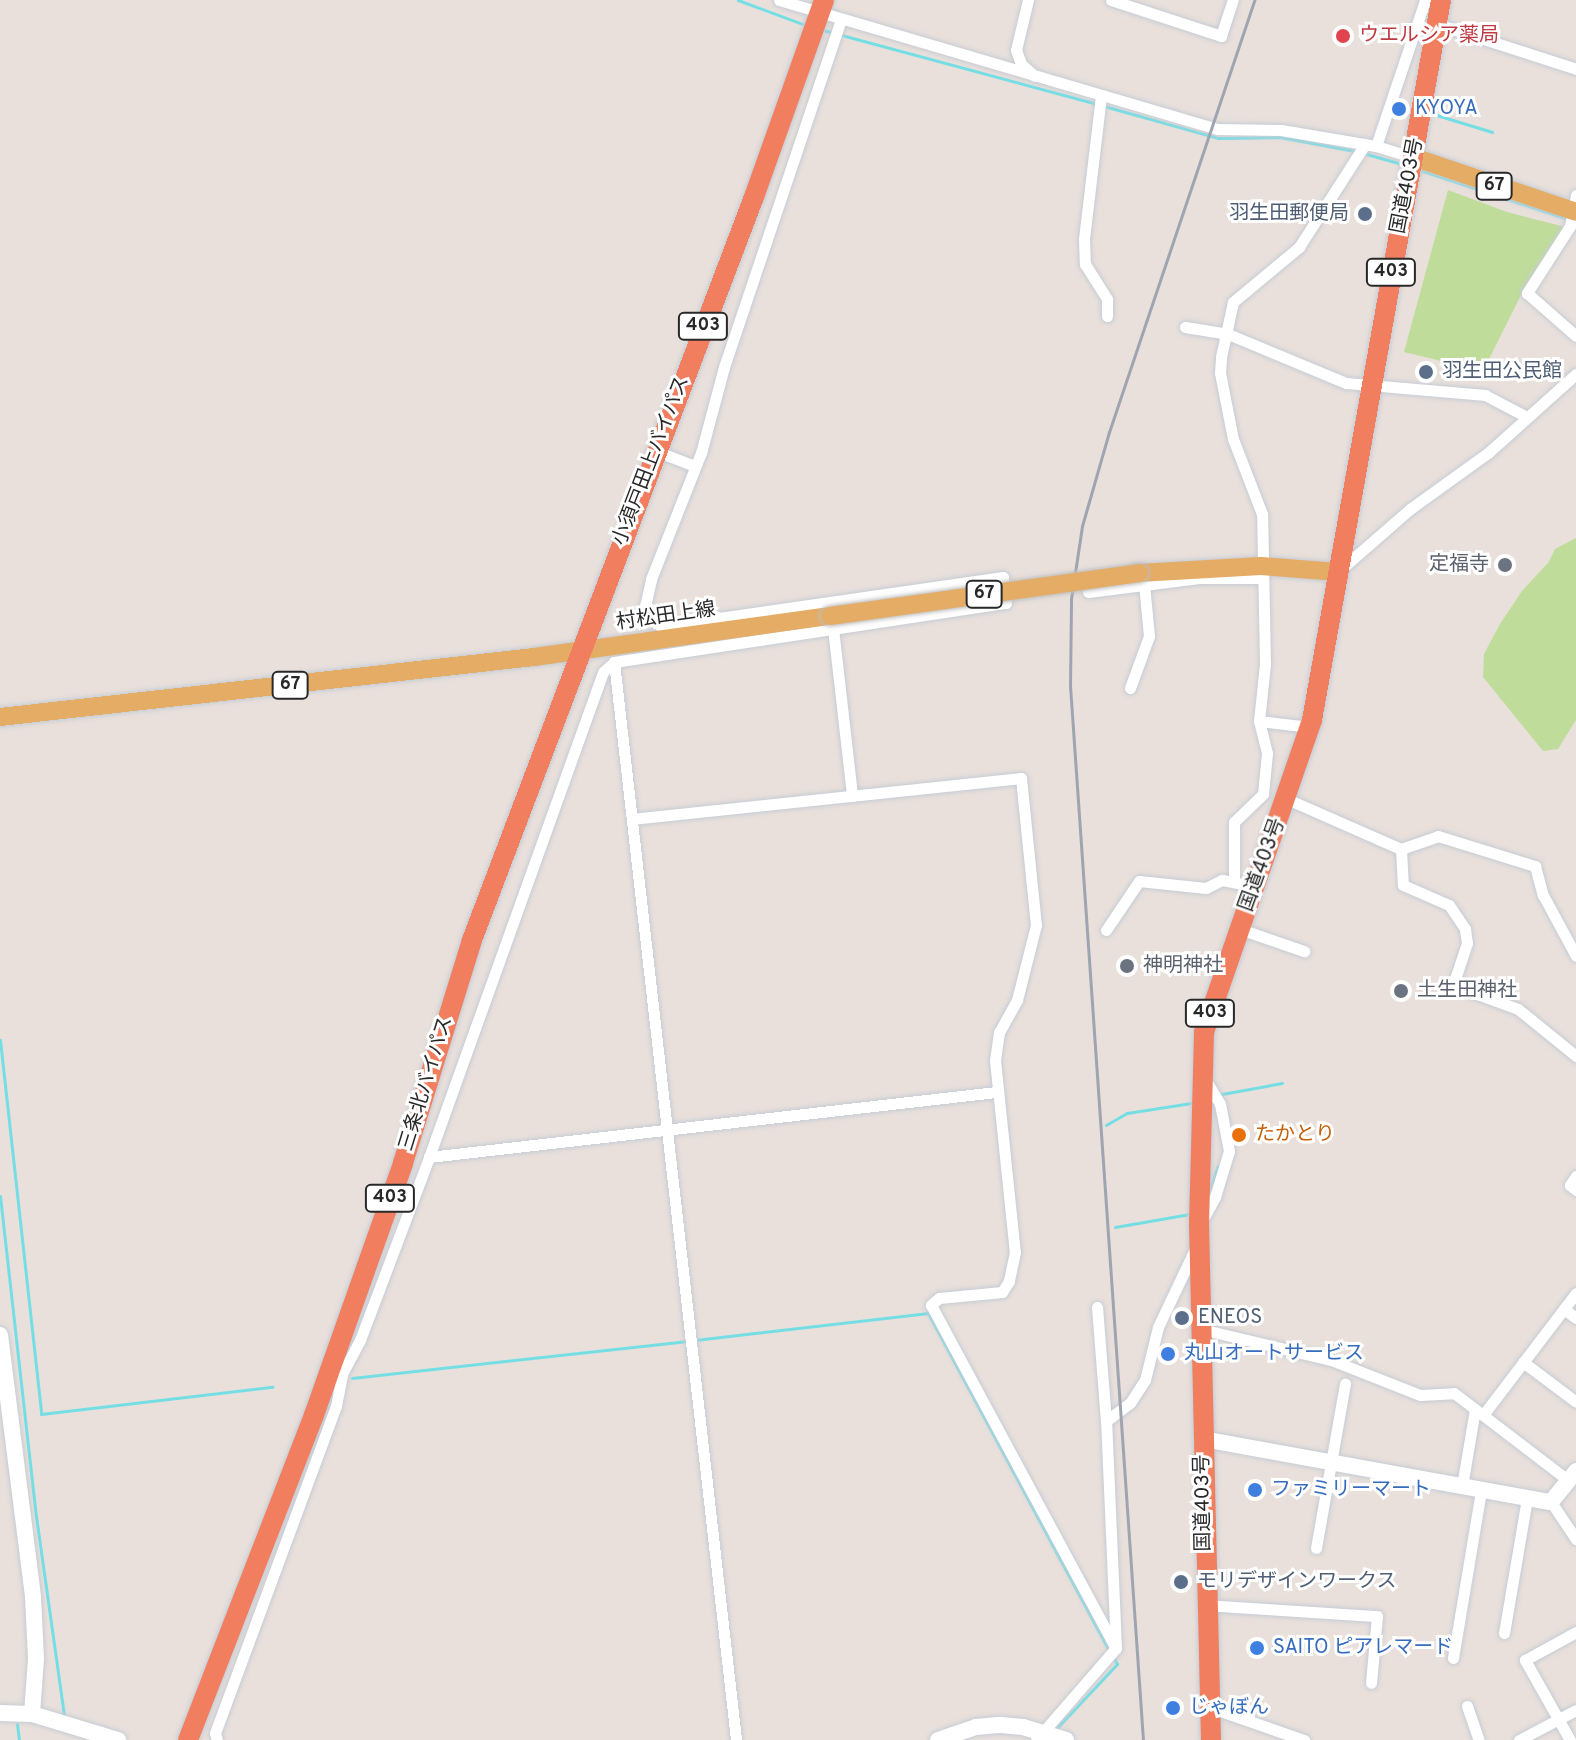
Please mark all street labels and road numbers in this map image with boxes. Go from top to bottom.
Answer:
street label: 国道403号 [1387,136,1429,236]
road number: 67 [1474,172,1514,200]
road number: 403 [1365,258,1417,286]
road number: 403 [677,312,729,340]
street label: 小須戸田上バイパス [609,373,695,549]
road number: 67 [964,580,1004,608]
street label: 村松田上線 [615,598,717,636]
road number: 67 [270,671,310,699]
street label: 国道403号 [1235,815,1291,915]
road number: 403 [1184,999,1236,1027]
street label: 三条北バイパス [395,1014,459,1154]
road number: 403 [364,1184,416,1212]
street label: 国道403号 [1191,1454,1217,1552]

